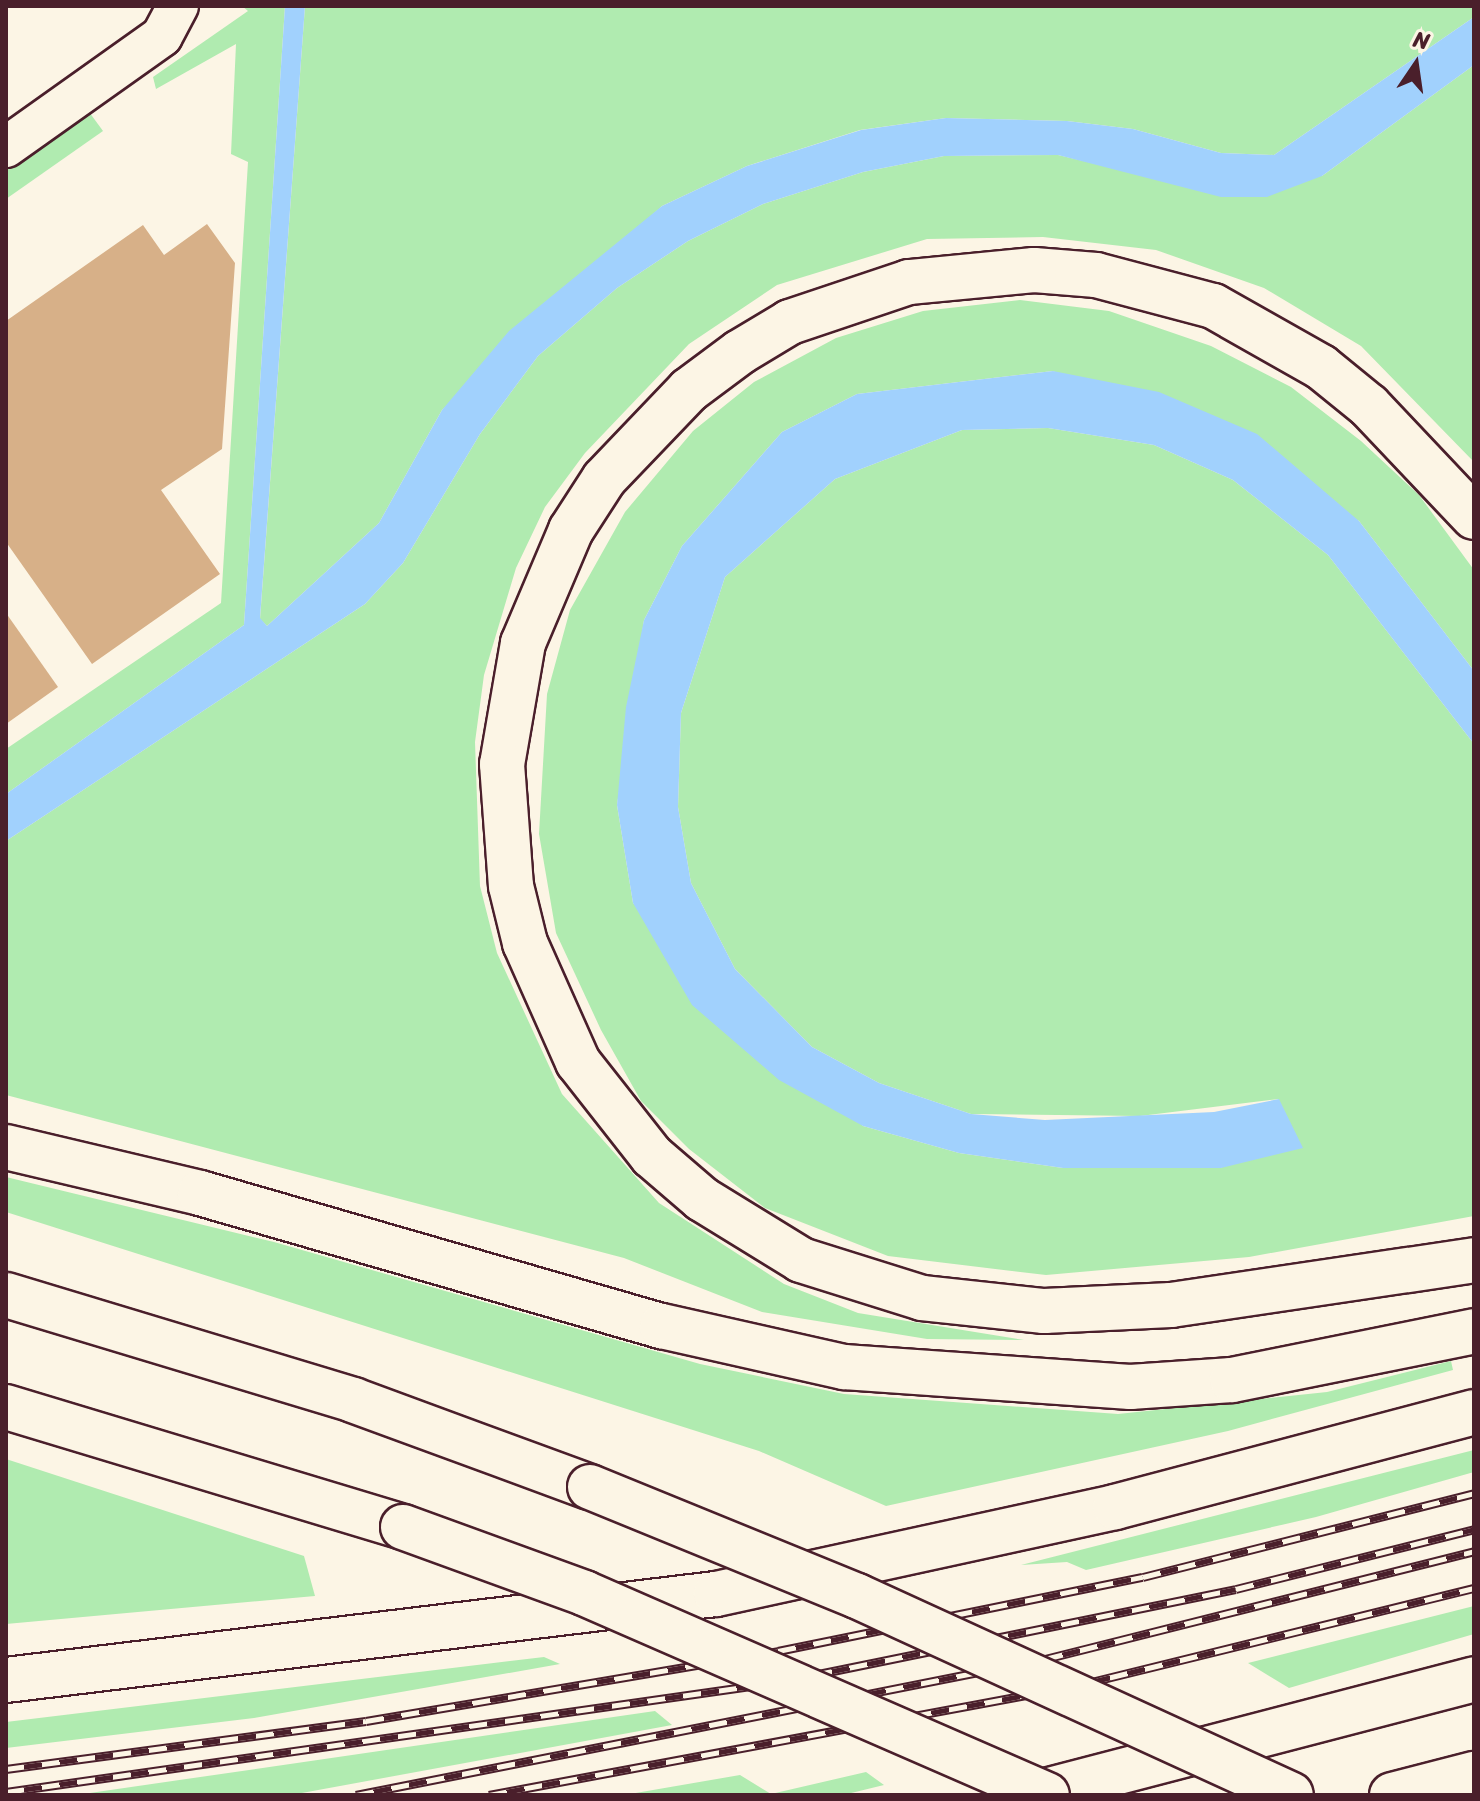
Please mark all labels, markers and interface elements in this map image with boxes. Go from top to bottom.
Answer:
text: N [1410,19,1433,61]
north arrow [1376,24,1456,104]

